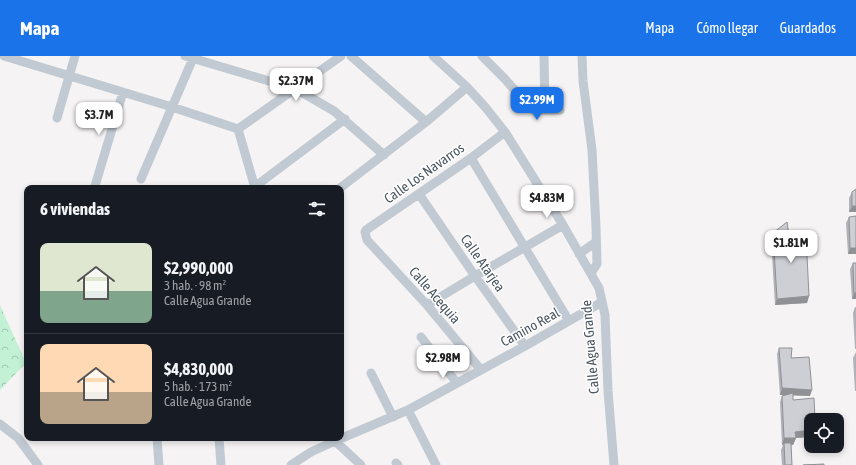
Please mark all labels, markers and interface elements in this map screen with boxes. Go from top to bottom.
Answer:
text: Mapa [20,17,59,39]
text: Mapa [645,20,674,36]
text: Cómo llegar [696,20,758,36]
text: Guardados [780,20,836,36]
pin: $2.37M [263,68,329,102]
text: $2.37M [279,73,313,88]
pin: $2.99M [504,87,570,121]
text: $2.99M [520,92,554,107]
pin: $3.7M [71,102,127,136]
text: $3.7M [85,107,113,122]
street label: Calle Los Navarros [381,139,467,206]
pin: $4.83M [514,185,580,219]
text: $4.83M [530,190,564,205]
icon: filters [306,198,328,220]
text: 6 viviendas [40,199,110,219]
pin: $1.81M [758,230,824,264]
street label: Calle Atarjea [458,231,508,295]
text: $1.81M [774,235,808,250]
text: $2,990,000 [164,258,233,278]
icon: home [72,259,120,307]
street label: Calle Acequia [406,263,464,327]
text: 3 hab. · 98 m² [164,278,226,293]
text: Calle Agua Grande [164,293,251,308]
street label: Calle Agua Grande [578,299,602,395]
street label: Camino Real [498,304,563,350]
pin: $2.98M [410,345,476,379]
text: $2.98M [426,350,460,365]
text: $4,830,000 [164,359,233,379]
icon: home [72,360,120,408]
text: 5 hab. · 173 m² [164,379,232,394]
text: Calle Agua Grande [164,394,251,409]
map controls [804,413,844,453]
button: locate [804,413,844,453]

